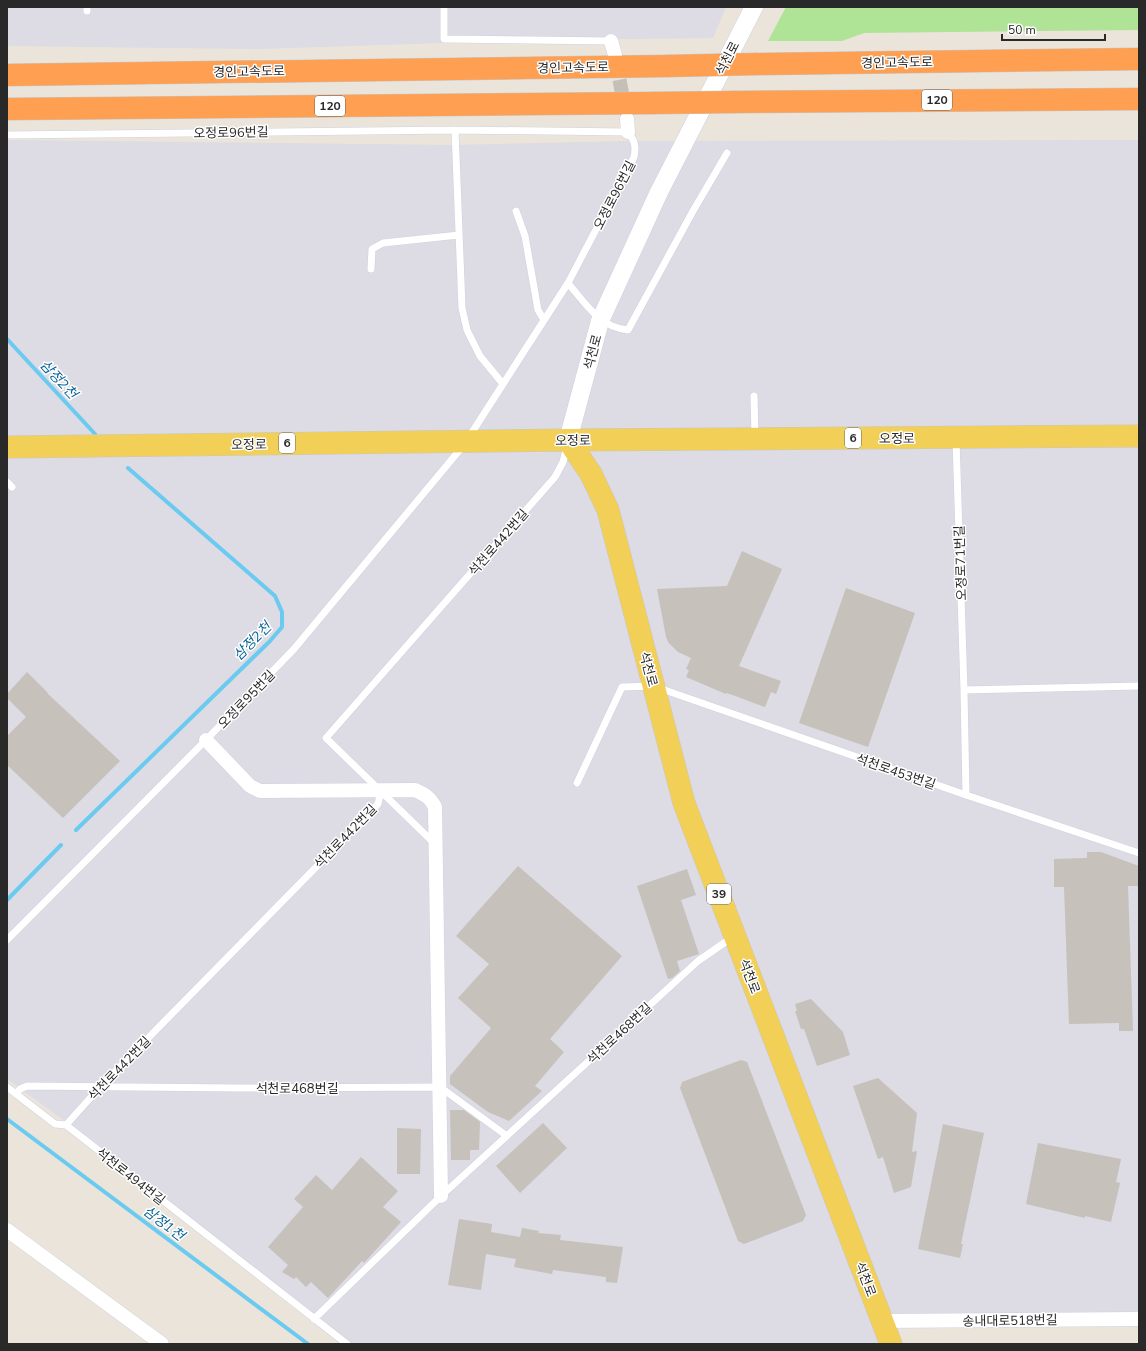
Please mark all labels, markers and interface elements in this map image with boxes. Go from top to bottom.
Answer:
scale bar [1002,16,1105,42]
text: 50 m [1008,22,1036,38]
street label: 석천로 [712,38,744,79]
street label: 경인고속도로 [861,53,933,73]
street label: 경인고속도로 [537,58,609,78]
street label: 경인고속도로 [213,62,285,82]
road number: 120 [922,90,952,110]
road number: 120 [315,96,345,116]
street label: 오정로96번길 [193,123,269,143]
street label: 오정로96번길 [590,158,640,233]
street label: 석천로 [580,333,606,372]
water label: 삼정2천 [36,356,82,404]
road number: 6 [845,428,861,448]
street label: 오정로 [879,430,915,448]
street label: 오정로 [555,432,591,450]
road number: 6 [279,433,295,453]
street label: 오정로 [231,436,267,454]
street label: 석천로442번길 [465,505,533,580]
street label: 오정로71번길 [951,525,971,601]
water label: 삼정2천 [229,617,276,665]
street label: 석천로 [635,650,661,689]
street label: 오정로95번길 [214,666,279,733]
street label: 석천로453번길 [853,750,938,794]
street label: 석천로442번길 [310,801,381,873]
road number: 39 [707,884,731,904]
street label: 석천로 [734,956,764,996]
street label: 석천로468번길 [583,999,656,1069]
street label: 석천로442번길 [84,1033,155,1105]
street label: 석천로468번길 [255,1080,339,1098]
street label: 석천로494번길 [92,1144,169,1209]
water label: 삼정1천 [139,1202,189,1246]
street label: 석천로 [850,1259,880,1299]
street label: 송내대로518번길 [962,1311,1058,1331]

